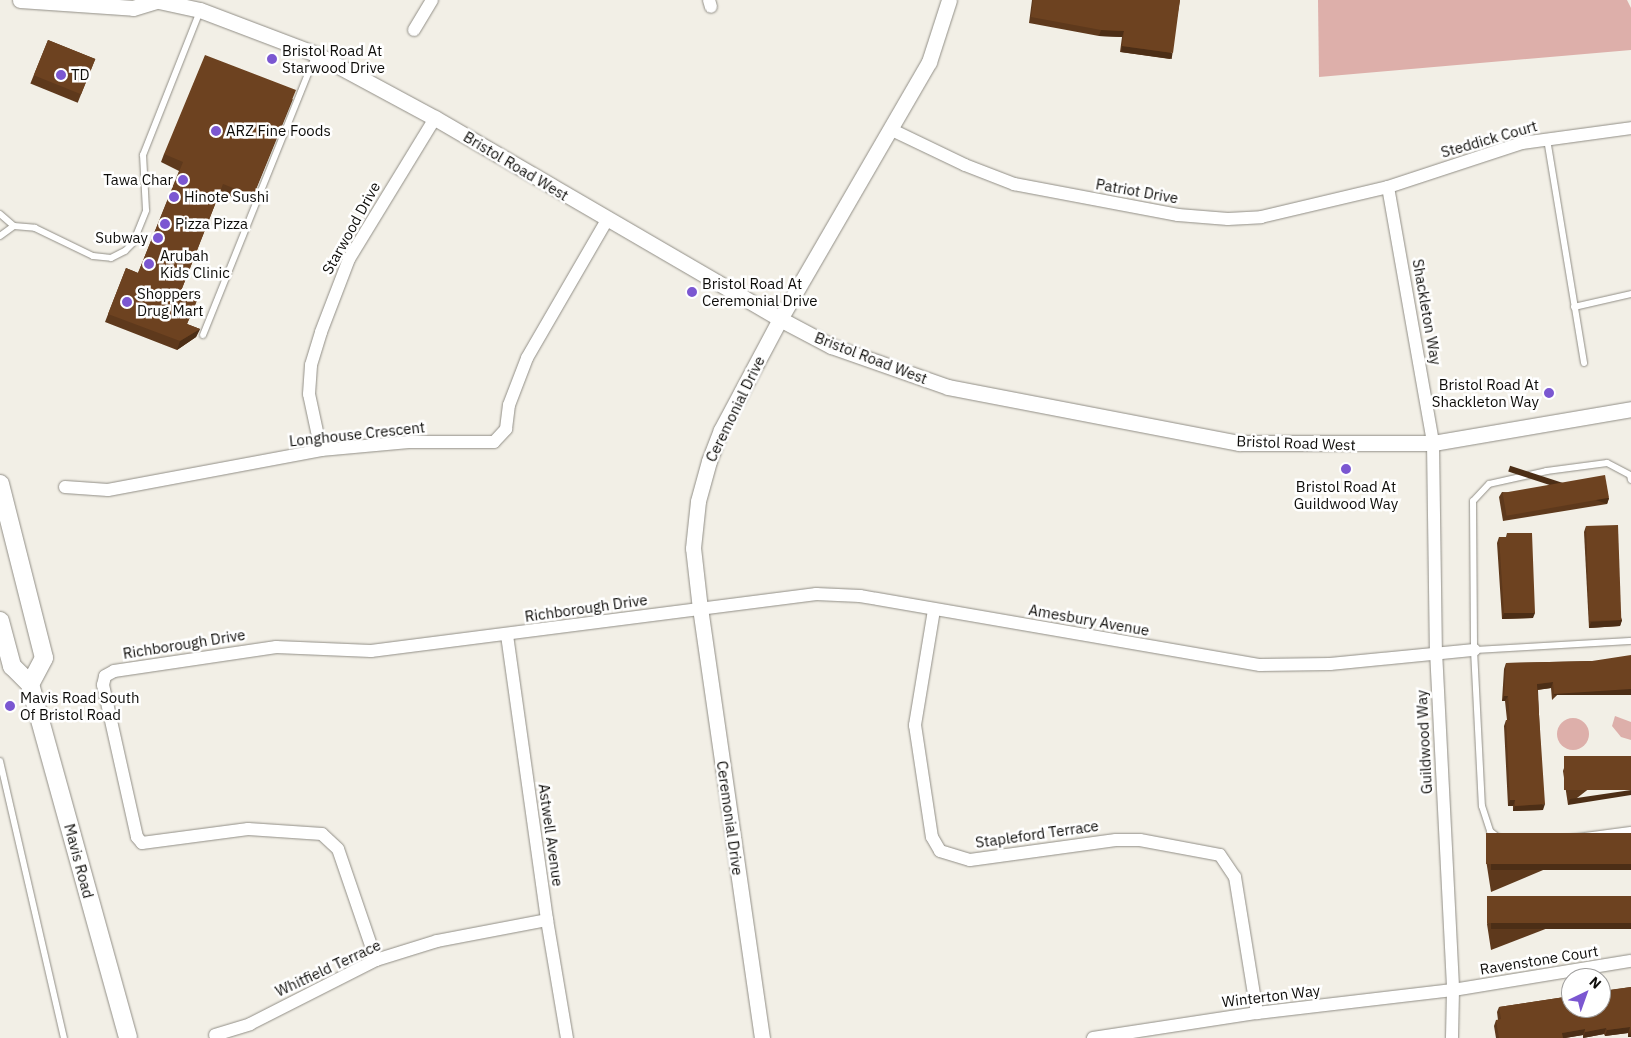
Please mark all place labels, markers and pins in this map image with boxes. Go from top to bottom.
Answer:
place label: Bristol Road At Starwood Drive [282,41,385,76]
marker: Bristol Road At Starwood Drive [266,53,278,65]
place label: TD [71,66,90,84]
marker: TD [55,69,67,81]
place label: ARZ Fine Foods [226,122,331,140]
marker: ARZ Fine Foods [210,125,222,137]
place label: Tawa Char [103,171,173,189]
marker: Tawa Char [177,174,189,186]
place label: Hinote Sushi [184,188,269,206]
marker: Hinote Sushi [168,191,180,203]
place label: Pizza Pizza [175,215,248,233]
marker: Pizza Pizza [159,218,171,230]
place label: Subway [95,229,148,247]
marker: Subway [152,232,164,244]
place label: Arubah Kids Clinic [160,246,230,281]
marker: Arubah Kids Clinic [142,257,156,271]
place label: Bristol Road At Ceremonial Drive [702,274,817,309]
place label: Shoppers Drug Mart [137,284,204,319]
marker: Bristol Road At Ceremonial Drive [686,286,698,298]
marker: Shoppers Drug Mart [121,296,133,308]
place label: Bristol Road At Shackleton Way [1432,375,1539,410]
marker: Bristol Road At Shackleton Way [1543,387,1555,399]
marker: Bristol Road At Guildwood Way [1340,463,1352,475]
place label: Bristol Road At Guildwood Way [1294,477,1398,512]
place label: Mavis Road South Of Bristol Road [20,688,139,723]
marker: Mavis Road South Of Bristol Road [4,700,16,712]

